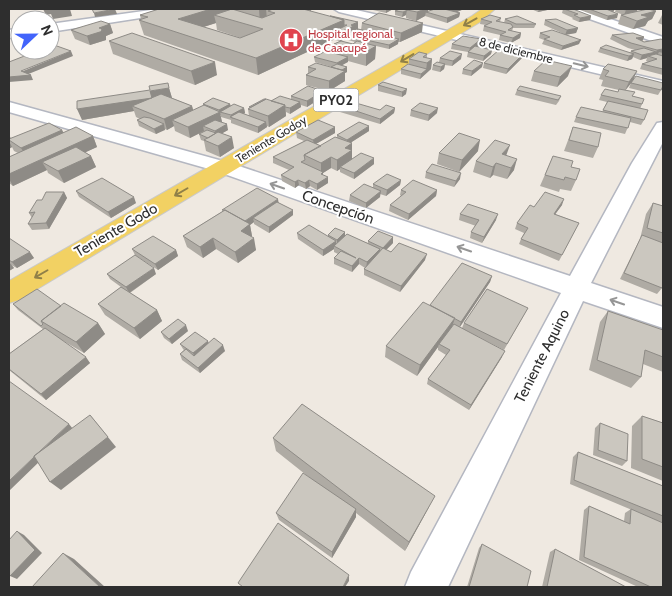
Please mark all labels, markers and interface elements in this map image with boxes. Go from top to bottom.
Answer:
north arrow [10,10,60,60]
one-way arrow [462,17,477,27]
text: N [37,22,57,38]
place label: Hospital regional de Caacupé [308,26,393,55]
hospital icon: Hospital regional de Caacupé [278,27,304,53]
street label: 8 de diciembre [477,34,555,66]
one-way arrow [400,54,414,64]
one-way arrow [572,61,588,70]
road number: PY02 [314,88,358,112]
street label: Teniente Godoy [233,112,309,166]
one-way arrow [269,181,285,190]
street label: Concepción [300,186,376,228]
one-way arrow [174,188,188,198]
street label: Teniente Godo [71,199,161,261]
one-way arrow [456,244,472,254]
one-way arrow [34,270,48,280]
one-way arrow [610,297,625,306]
street label: Teniente Aquino [511,306,573,406]

